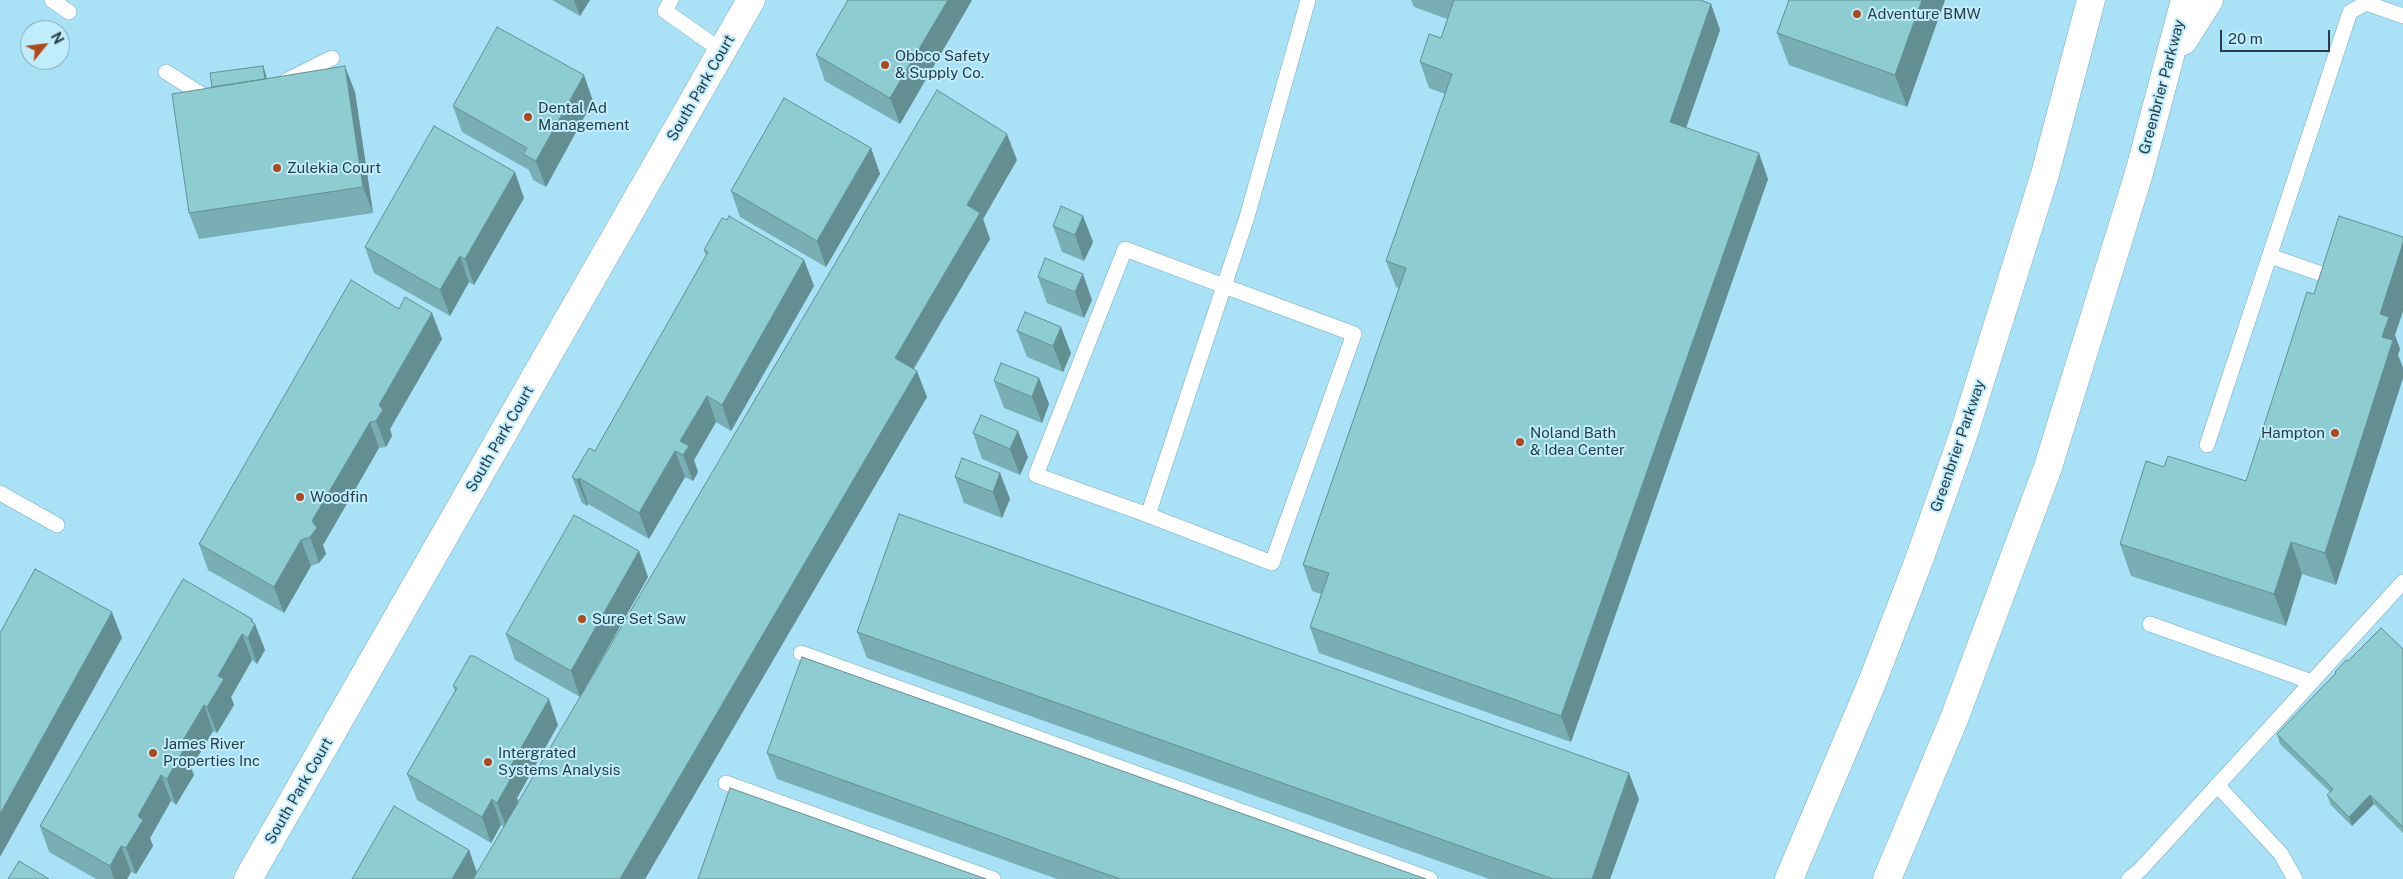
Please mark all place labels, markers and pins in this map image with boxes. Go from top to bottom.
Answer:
place label: Adventure BMW [1867,5,1981,23]
marker: Adventure BMW [1851,8,1863,20]
place label: Obbco Safety & Supply Co. [895,47,990,82]
marker: Obbco Safety & Supply Co. [879,59,891,71]
place label: Dental Ad Management [538,99,630,134]
marker: Dental Ad Management [522,111,534,123]
place label: Zulekia Court [287,159,381,177]
marker: Zulekia Court [271,162,283,174]
place label: Noland Bath & Idea Center [1530,424,1625,459]
place label: Hampton [2261,424,2325,442]
marker: Hampton [2329,427,2341,439]
marker: Noland Bath & Idea Center [1514,436,1526,448]
place label: Woodfin [310,488,368,506]
marker: Woodfin [294,491,306,503]
place label: Sure Set Saw [592,610,686,628]
marker: Sure Set Saw [576,613,588,625]
place label: James River Properties Inc [163,735,260,770]
place label: Intergrated Systems Analysis [498,744,620,779]
marker: James River Properties Inc [147,747,159,759]
marker: Intergrated Systems Analysis [482,756,494,768]

